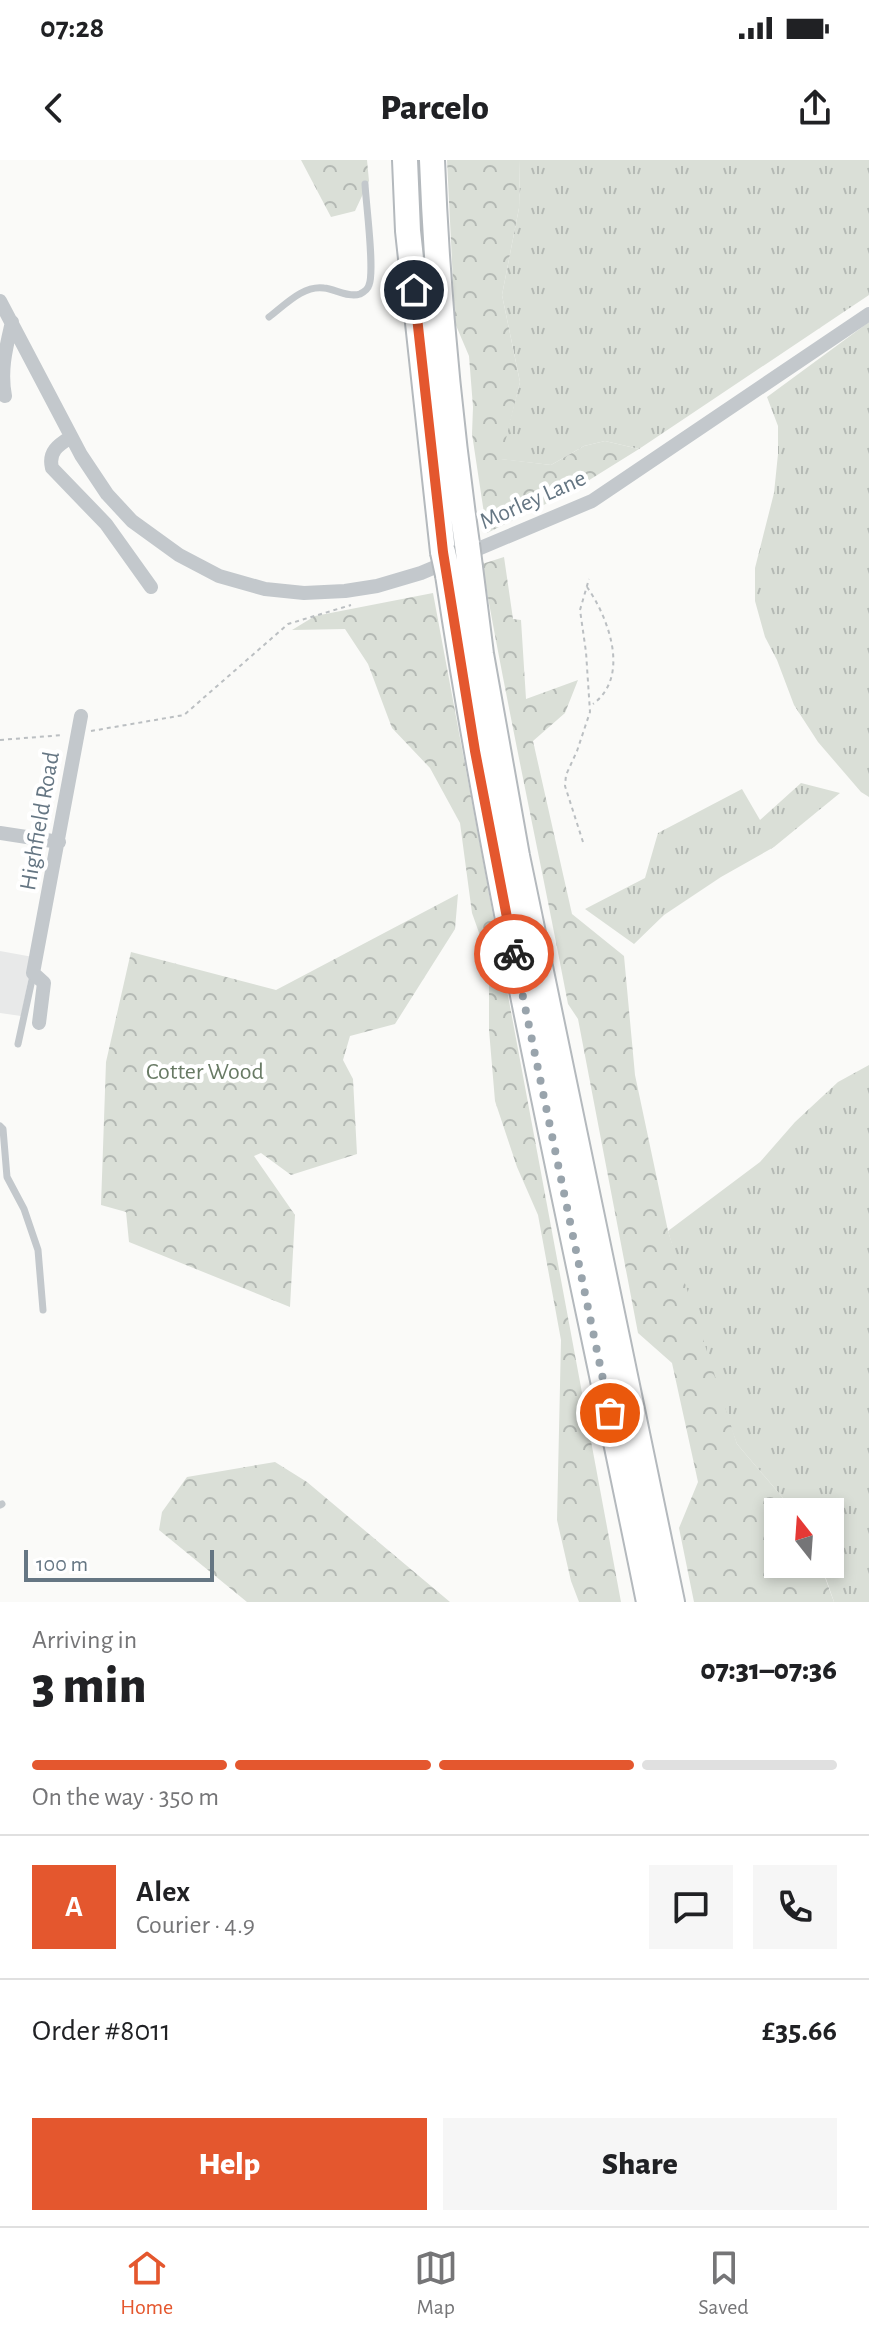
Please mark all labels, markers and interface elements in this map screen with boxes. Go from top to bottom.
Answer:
text: 07:28 [40,13,104,43]
icon: back [32,86,76,130]
icon: share [793,86,837,130]
text: Parcelo [380,90,489,126]
pin [380,256,448,324]
icon: home [392,268,436,312]
street label: Morley Lane [476,466,590,534]
street label: Highfield Road [16,750,64,892]
courier [474,914,554,994]
icon: bike [492,932,536,976]
park label: Cotter Wood [146,1060,264,1084]
pin [576,1379,644,1447]
icon: bag [588,1391,632,1435]
north arrow [764,1498,844,1578]
map controls [764,1498,844,1578]
scale bar [24,1546,214,1582]
text: 100 m [36,1553,88,1575]
text: Arriving in [32,1627,137,1653]
text: 07:31–07:36 [700,1655,837,1685]
text: 3 min [32,1660,146,1712]
text: On the way · 350 m [32,1784,219,1810]
button: chat [649,1865,733,1949]
button: phone [753,1865,837,1949]
text: Alex [136,1877,190,1907]
text: A [65,1892,83,1922]
text: Courier · 4.9 [136,1912,255,1938]
text: Order #8011 [32,2016,171,2046]
text: £35.66 [762,2016,837,2046]
button: Help [32,2118,427,2210]
button: Share [443,2118,837,2210]
tab: Home [120,2246,173,2320]
tab: Map [414,2246,458,2320]
tab: Saved [698,2246,749,2320]

